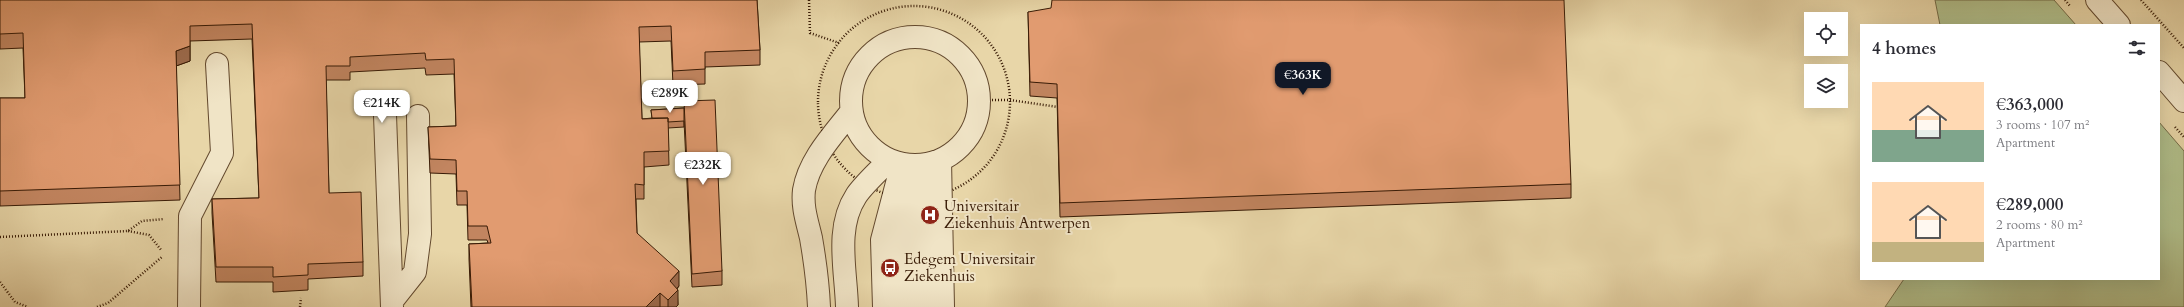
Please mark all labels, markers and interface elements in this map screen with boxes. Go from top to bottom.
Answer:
map controls [1804,12,1848,108]
button: locate [1804,12,1848,56]
text: 4 homes [1872,37,1936,60]
icon: filters [2126,37,2148,59]
pin: €363K [1275,62,1331,96]
button: layers [1804,64,1848,108]
text: €363K [1284,66,1322,84]
pin: €289K [642,80,698,114]
text: €289K [651,84,689,102]
pin: €214K [354,90,410,124]
text: €363,000 [1996,93,2063,116]
text: €214K [363,94,401,112]
icon: home [1904,98,1952,146]
text: 3 rooms · 107 m² [1996,116,2089,134]
text: Apartment [1996,134,2055,152]
pin: €232K [675,152,731,186]
text: €232K [684,156,722,174]
text: €289,000 [1996,193,2063,216]
place label: Universitair Ziekenhuis Antwerpen [944,196,1091,233]
icon: home [1904,198,1952,246]
hospital icon: Universitair Ziekenhuis Antwerpen [919,204,941,226]
text: 2 rooms · 80 m² [1996,216,2083,234]
text: Apartment [1996,234,2055,252]
place label: Edegem Universitair Ziekenhuis [904,249,1036,286]
bus stop icon: Edegem Universitair Ziekenhuis [879,257,901,279]

